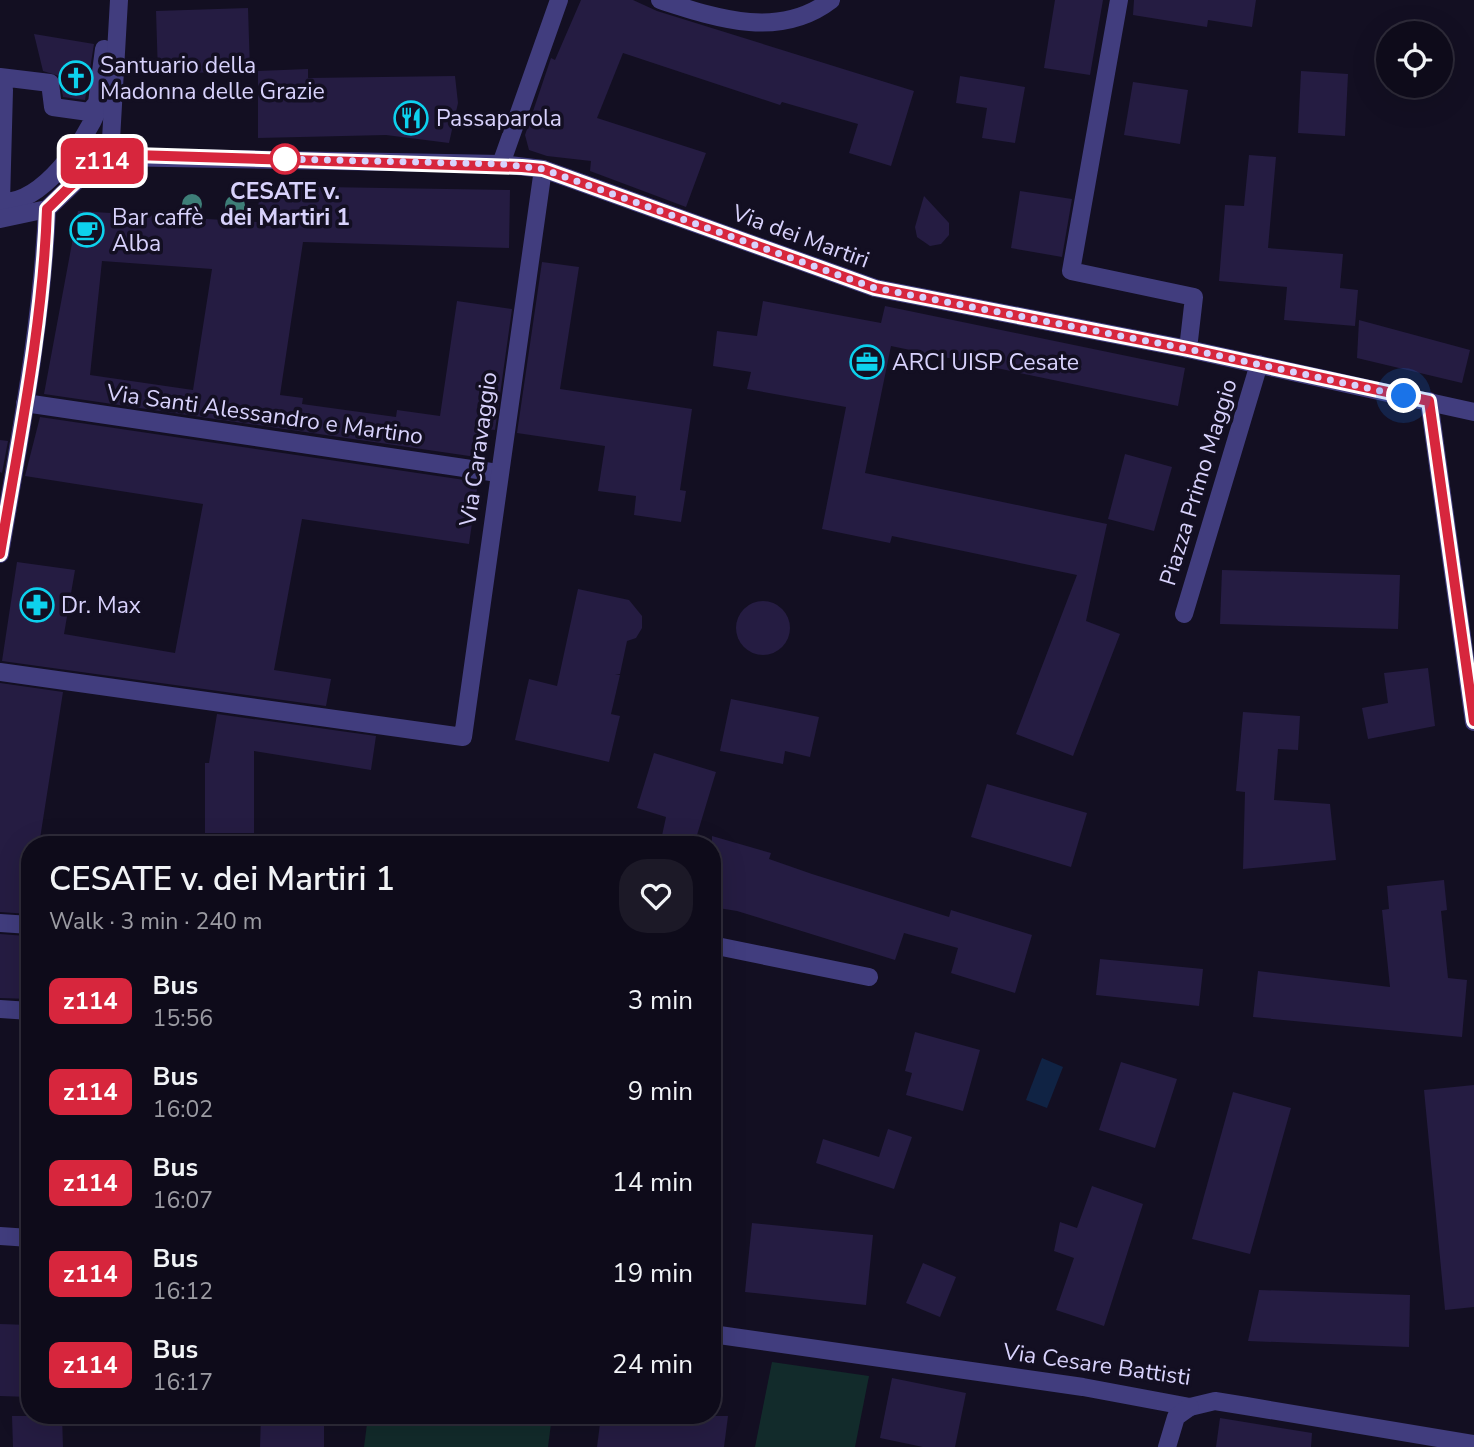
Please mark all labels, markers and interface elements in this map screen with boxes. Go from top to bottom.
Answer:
map controls [1376,21,1453,98]
button: locate [1376,21,1453,98]
place label: Santuario della Madonna delle Grazie [100,50,325,107]
church icon: Santuario della Madonna delle Grazie [57,59,95,97]
restaurant icon: Passaparola [392,99,430,137]
place label: Passaparola [436,103,562,134]
line badge: z114 [53,138,151,184]
marker: CESATE v. dei Martiri 1 [270,144,300,174]
text: z114 [75,145,129,177]
place label: CESATE v. dei Martiri 1 [220,176,350,233]
street label: Via dei Martiri [727,197,874,276]
place label: Bar caffè Alba [112,202,204,259]
cafe icon: Bar caffè Alba [68,211,106,249]
office icon: ARCI UISP Cesate [848,343,886,381]
place label: ARCI UISP Cesate [892,347,1079,378]
street label: Via Caravaggio [452,370,505,529]
street label: Piazza Primo Maggio [1152,375,1245,589]
street label: Via Santi Alessandro e Martino [104,377,425,452]
your location [1386,378,1421,413]
pharmacy icon: Dr. Max [18,586,56,624]
place label: Dr. Max [61,590,141,621]
text: CESATE v. dei Martiri 1 [49,857,395,902]
button: heart [619,859,693,933]
text: Walk · 3 min · 240 m [49,906,262,937]
text: Bus [153,968,198,1003]
text: 3 min [628,983,693,1018]
text: z114 [63,985,118,1017]
text: 15:56 [153,1003,213,1034]
text: Bus [153,1059,198,1094]
text: 9 min [628,1074,693,1109]
text: z114 [63,1076,118,1108]
text: 16:02 [153,1094,213,1125]
text: Bus [153,1150,198,1185]
text: 14 min [612,1165,693,1200]
text: z114 [63,1167,118,1199]
text: 16:07 [153,1185,213,1216]
text: Bus [153,1241,198,1276]
text: 19 min [612,1256,693,1291]
text: z114 [63,1258,118,1290]
text: 16:12 [153,1276,213,1307]
text: Bus [153,1332,198,1367]
street label: Via Cesare Battisti [1000,1336,1193,1393]
text: 24 min [612,1347,693,1382]
text: z114 [63,1349,118,1381]
text: 16:17 [153,1367,213,1398]

